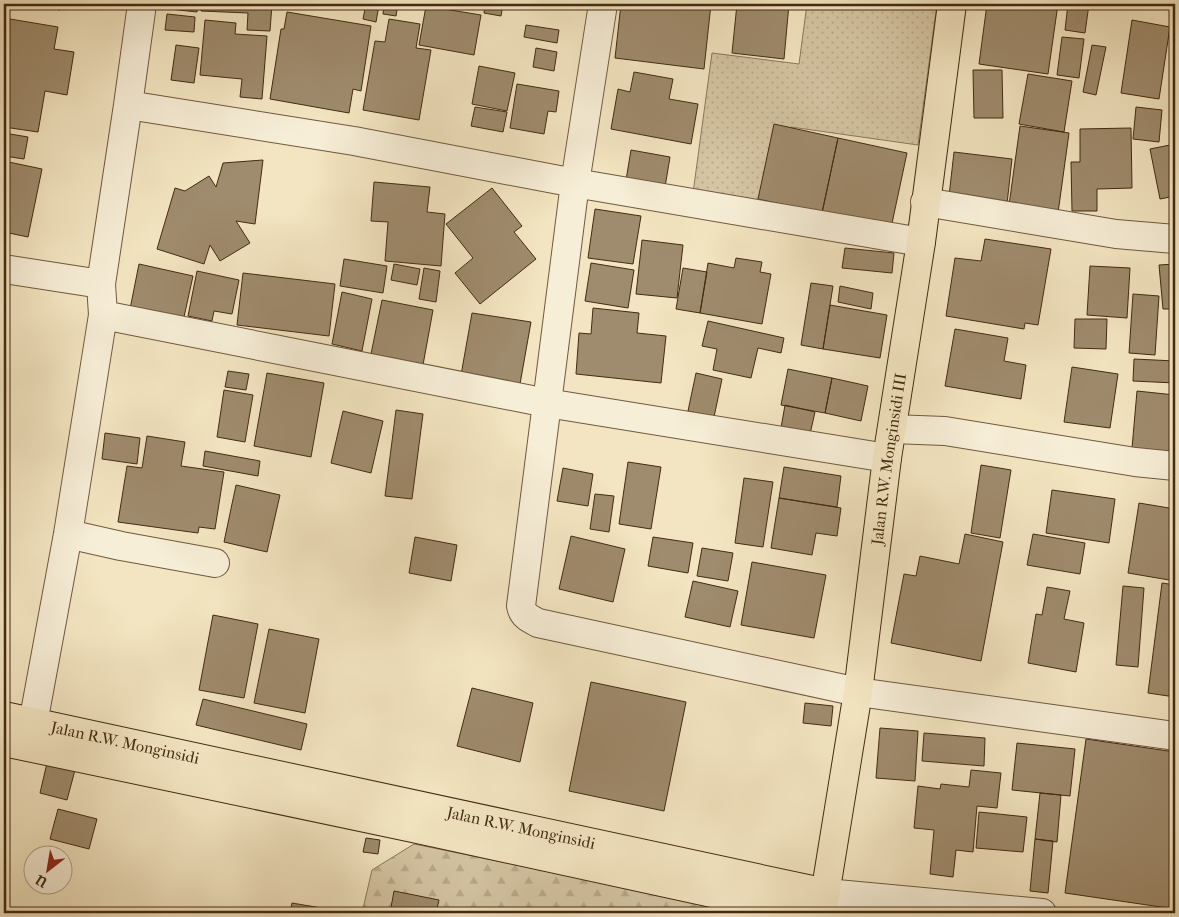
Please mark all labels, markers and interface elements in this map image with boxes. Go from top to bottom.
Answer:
street label: Jalan R.W. Monginsidi III [867,372,910,548]
street label: Jalan R.W. Monginsidi [47,717,201,768]
street label: Jalan R.W. Monginsidi [443,802,597,853]
north arrow [22,844,72,894]
text: U [32,871,51,891]

